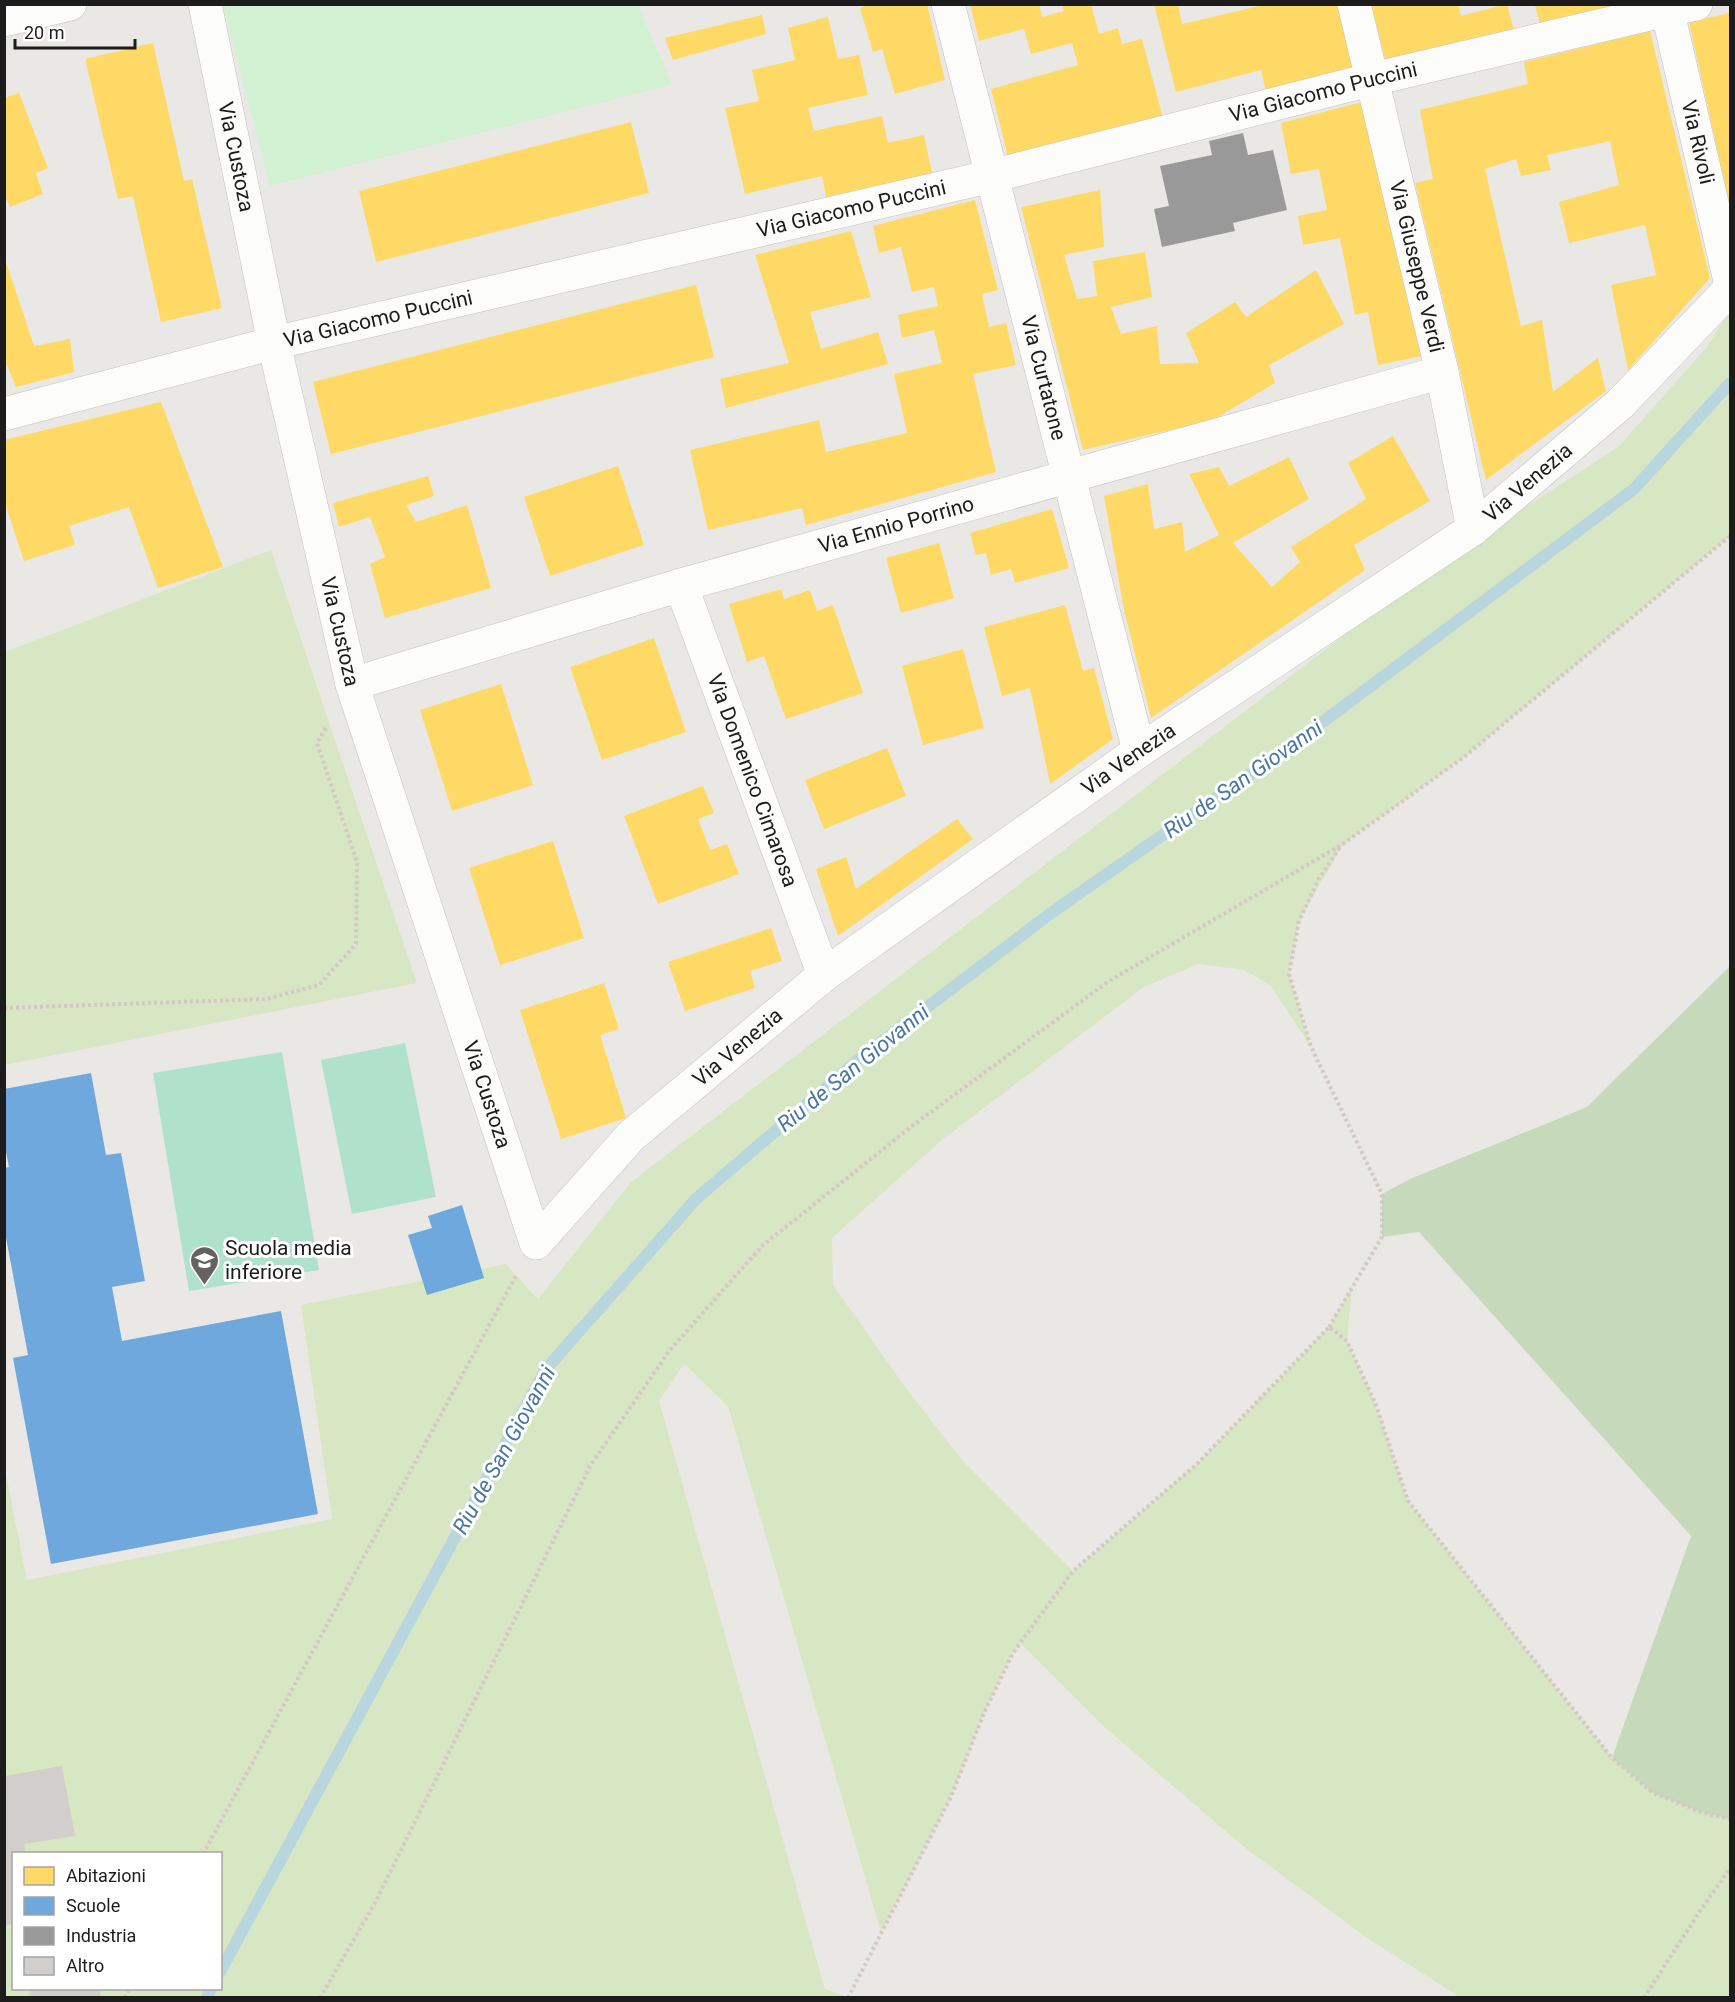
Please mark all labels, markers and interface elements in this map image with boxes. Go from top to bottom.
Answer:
scale bar [15,12,135,50]
text: 20 m [24,22,64,43]
street label: Via Giacomo Puccini [1226,57,1420,127]
street label: Via Rivoli [1677,98,1719,187]
street label: Via Custoza [213,100,259,214]
street label: Via Giacomo Puccini [755,175,948,242]
street label: Via Giuseppe Verdi [1385,178,1449,355]
street label: Via Giacomo Puccini [281,285,475,352]
street label: Via Curtatone [1016,313,1071,443]
street label: Via Venezia [1478,438,1577,527]
street label: Via Ennio Porrino [816,492,977,558]
street label: Via Custoza [316,575,364,689]
street label: Via Domenico Cimarosa [703,670,803,890]
water label: Riu de San Giovanni [1159,714,1328,843]
street label: Via Venezia [1077,718,1180,800]
water label: Riu de San Giovanni [772,999,935,1137]
street label: Via Venezia [688,1003,787,1091]
street label: Via Custoza [458,1038,516,1151]
place label: Scuola media inferiore [225,1236,352,1284]
school or university icon: Scuola media inferiore [188,1244,220,1286]
water label: Riu de San Giovanni [447,1361,561,1538]
legend [12,1852,222,1990]
text: Abitazioni [66,1865,146,1886]
text: Scuole [66,1895,120,1916]
text: Industria [66,1925,136,1946]
text: Altro [66,1955,104,1976]

